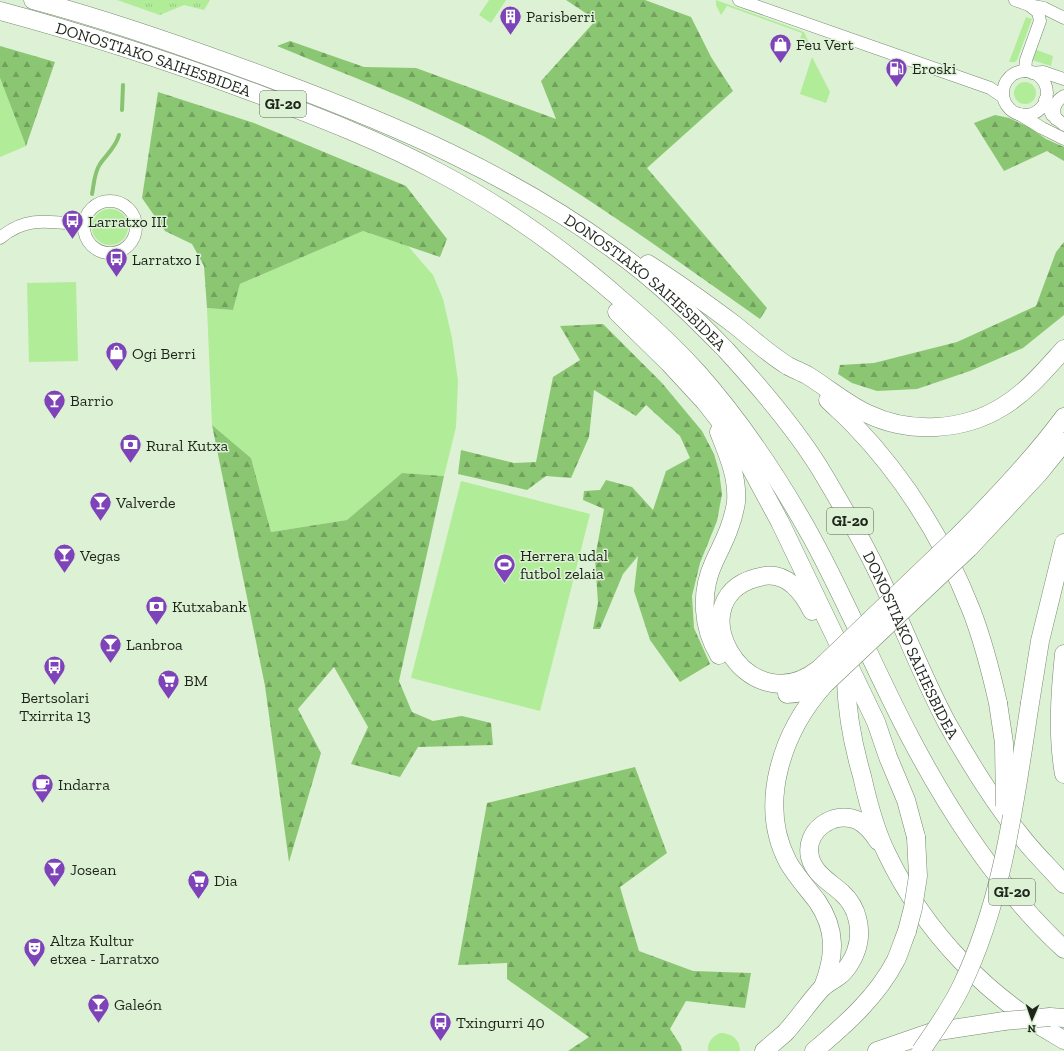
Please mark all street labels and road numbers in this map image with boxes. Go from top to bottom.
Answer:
street label: DONOSTIAKO SAIHESBIDEA [54,18,254,101]
road number: GI-20 [260,91,306,117]
street label: DONOSTIAKO SAIHESBIDEA [561,210,730,355]
road number: GI-20 [827,508,873,534]
street label: DONOSTIAKO SAIHESBIDEA [859,548,963,743]
road number: GI-20 [989,879,1035,905]

